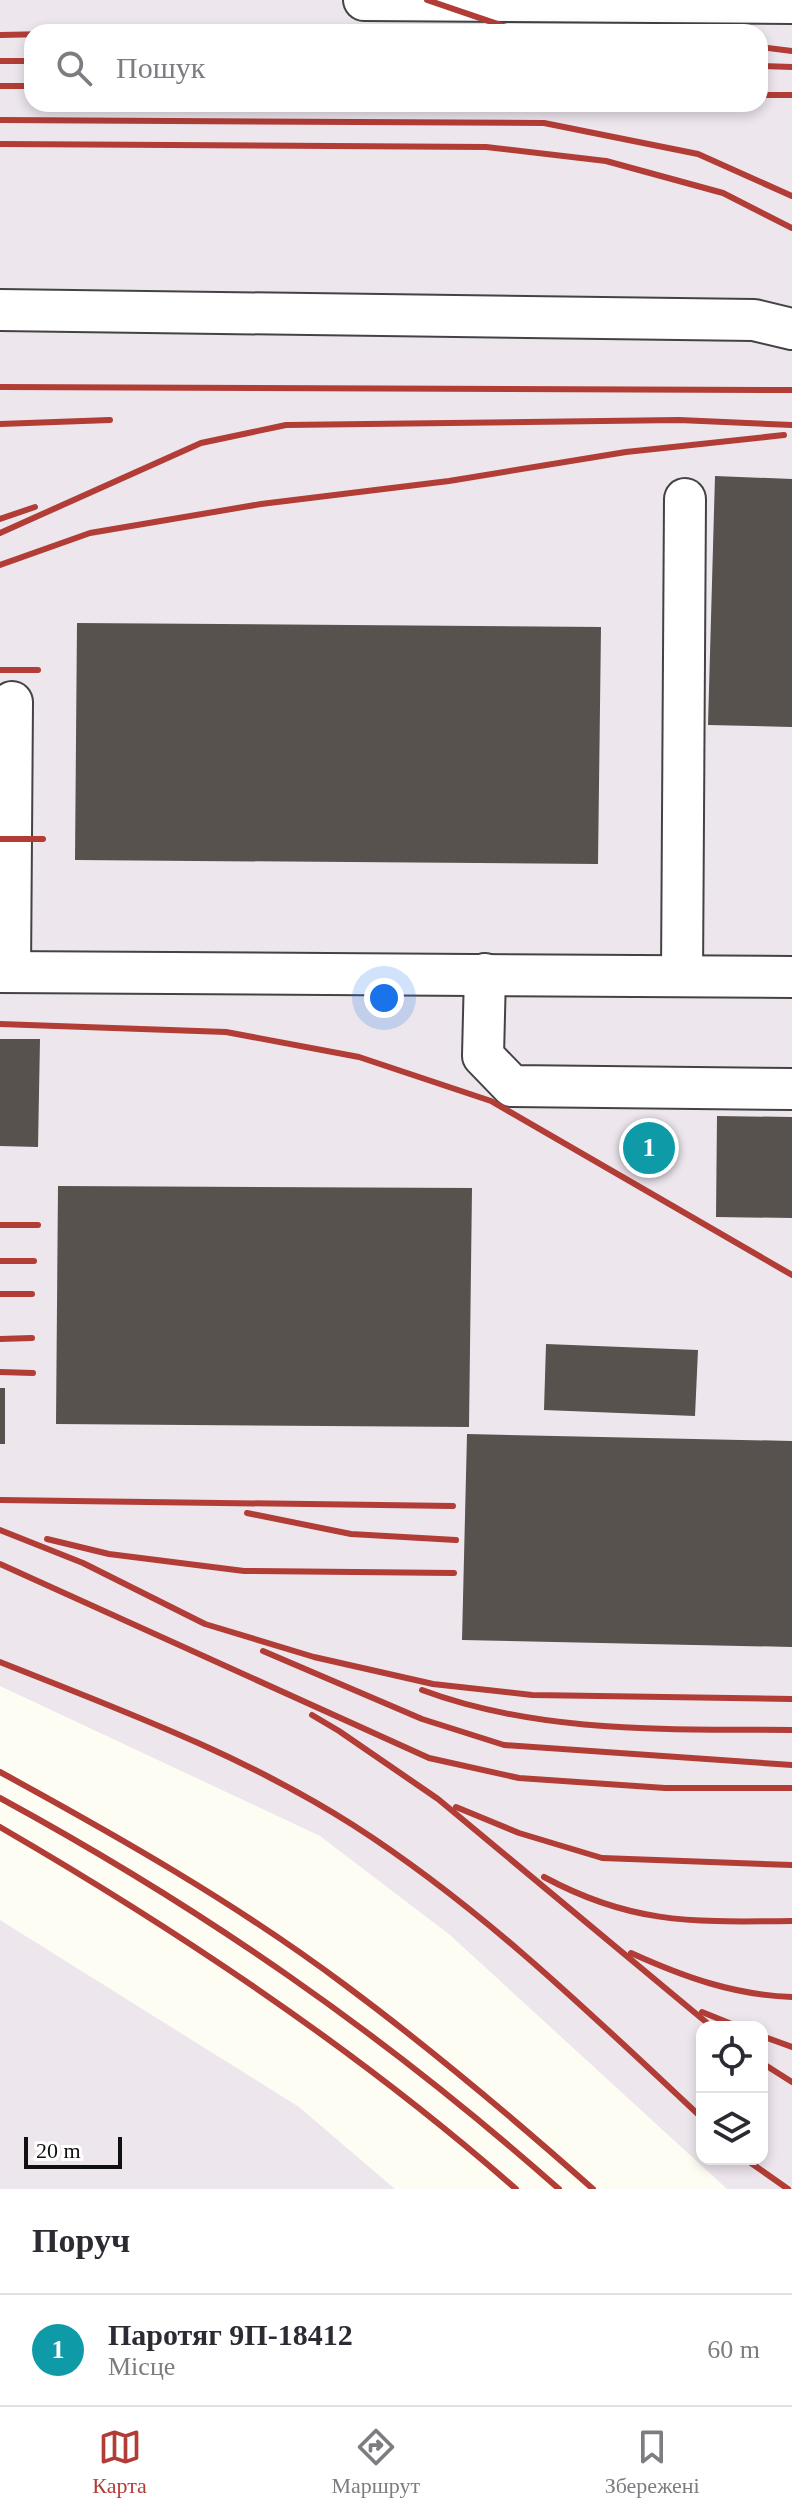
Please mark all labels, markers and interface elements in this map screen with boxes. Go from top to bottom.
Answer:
search box [24,24,768,112]
icon: search [52,46,96,90]
text: Пошук [116,51,205,84]
your location [364,978,404,1018]
pin: 1 [623,1118,675,1178]
map controls [696,2021,768,2165]
button: locate [696,2021,768,2093]
button: layers [696,2093,768,2165]
scale bar [24,2133,122,2169]
text: 20 m [36,2138,81,2163]
text: Поруч [32,2222,130,2259]
text: Паротяг 9П-18412 [108,2318,353,2351]
text: 1 [52,2335,65,2364]
text: 60 m [707,2335,760,2364]
text: Місце [108,2352,175,2381]
tab: Карта [92,2425,147,2499]
tab: Маршрут [331,2425,420,2499]
tab: Збережені [605,2425,700,2499]

